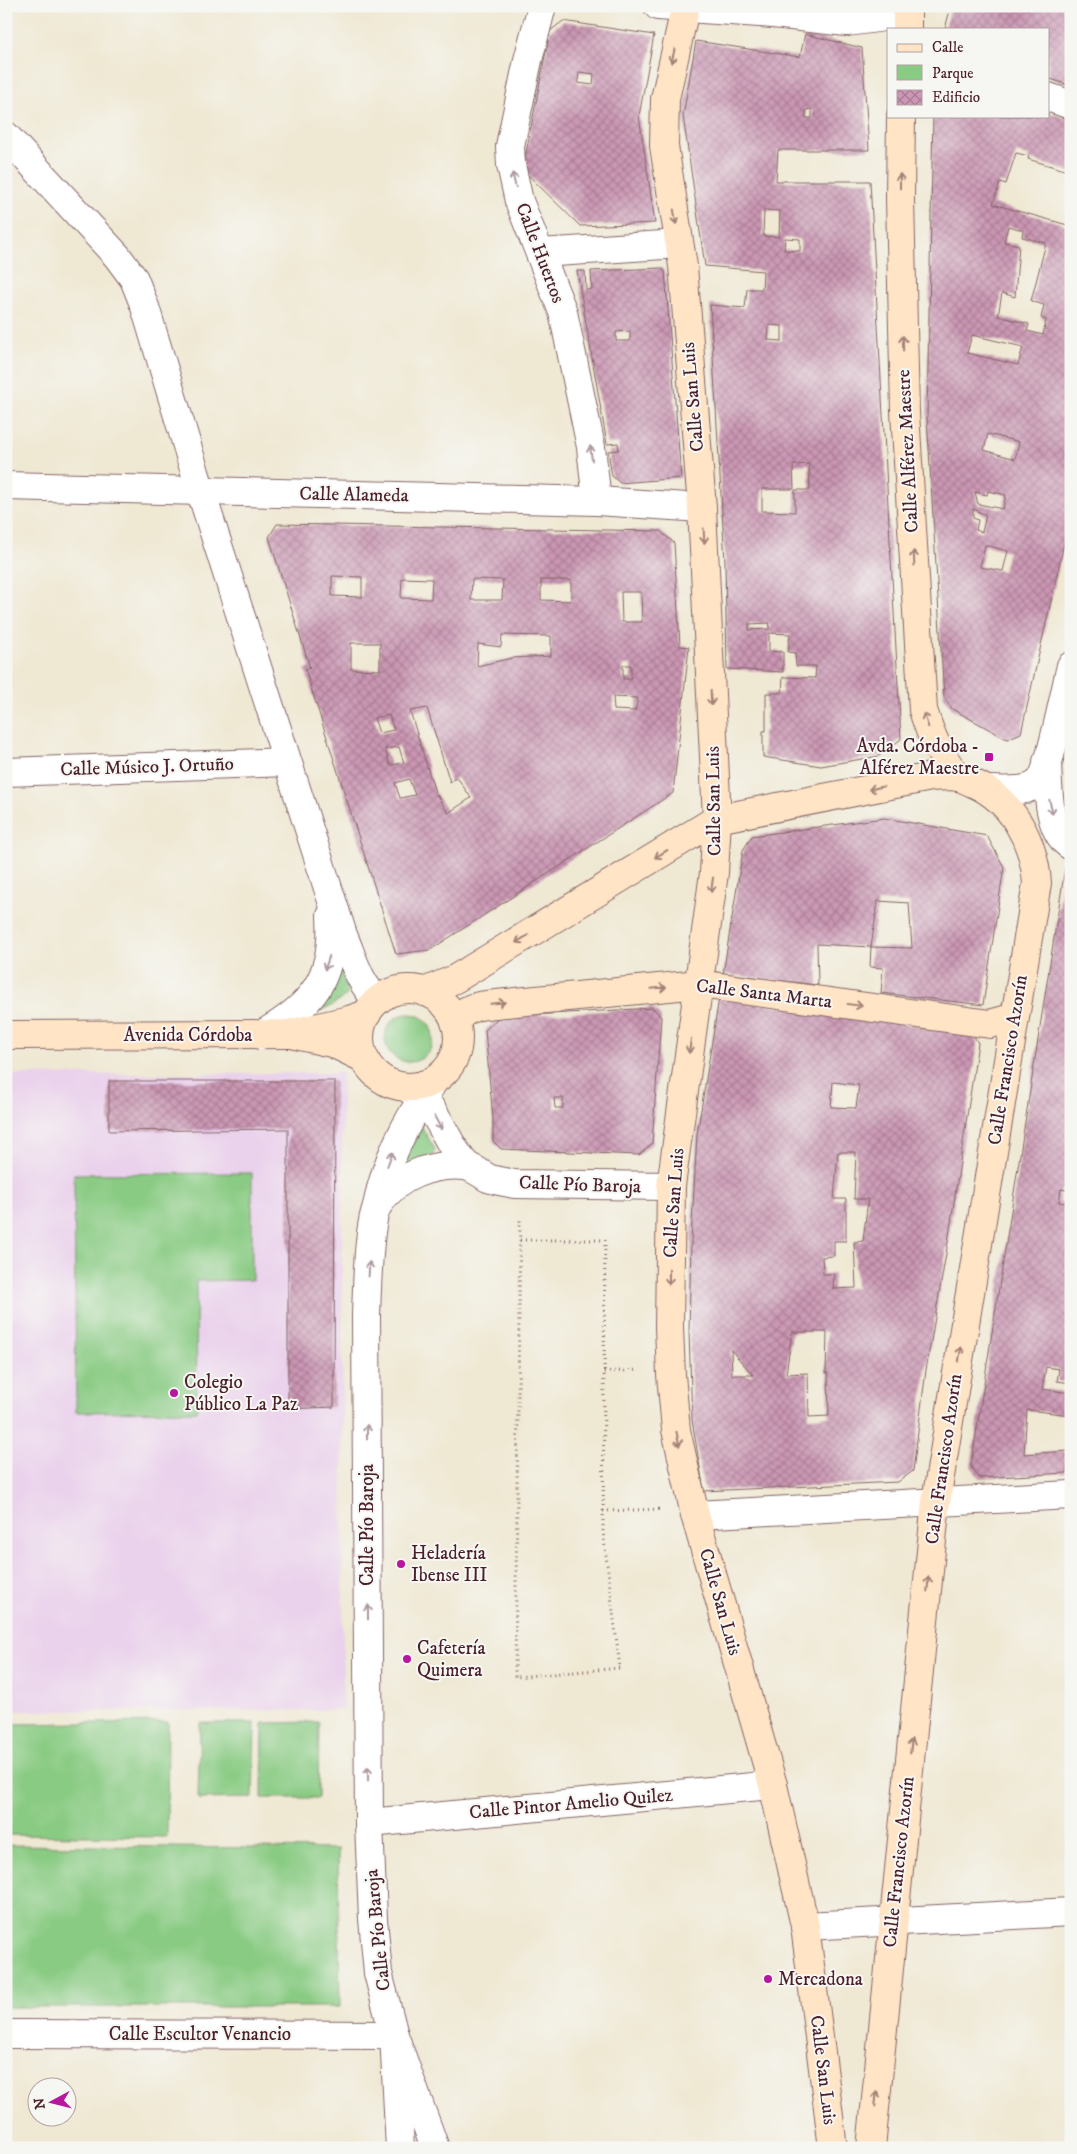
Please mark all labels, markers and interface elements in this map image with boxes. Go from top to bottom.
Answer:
legend [887,28,1050,118]
text: Calle [932,38,964,57]
one-way arrow [668,48,677,64]
text: Parque [932,64,973,83]
text: Edificio [932,88,980,107]
one-way arrow [509,172,518,188]
one-way arrow [895,173,905,190]
street label: Calle Huertos [510,200,570,306]
one-way arrow [670,209,680,225]
one-way arrow [898,336,908,352]
street label: Calle San Luis [677,341,709,453]
street label: Calle Alférez Maestre [892,369,924,533]
one-way arrow [586,445,596,461]
street label: Calle Alameda [299,483,409,507]
one-way arrow [699,527,708,543]
one-way arrow [910,550,919,566]
one-way arrow [707,690,716,706]
one-way arrow [921,712,931,728]
place label: Avda. Córdoba - Alférez Maestre [857,735,979,780]
street label: Calle San Luis [702,746,726,856]
marker: Avda. Córdoba - Alférez Maestre [983,751,995,763]
street label: Calle Músico J. Ortuño [60,752,234,782]
one-way arrow [868,784,884,793]
one-way arrow [1047,799,1056,815]
one-way arrow [654,849,668,859]
one-way arrow [707,877,717,893]
one-way arrow [516,934,530,944]
one-way arrow [322,954,332,970]
street label: Calle Francisco Azorín [983,973,1033,1147]
street label: Calle Santa Marta [695,974,833,1014]
one-way arrow [651,983,667,992]
one-way arrow [489,999,505,1008]
one-way arrow [847,1001,863,1011]
street label: Avenida Córdoba [124,1024,252,1047]
one-way arrow [685,1038,695,1054]
one-way arrow [434,1116,444,1130]
street label: Calle San Luis [659,1147,689,1259]
one-way arrow [386,1152,395,1167]
street label: Calle Pío Baroja [519,1171,641,1199]
one-way arrow [364,1262,373,1278]
one-way arrow [664,1269,674,1285]
one-way arrow [955,1347,965,1363]
place label: Colegio Público La Paz [184,1371,298,1416]
street label: Calle Francisco Azorín [921,1372,967,1546]
marker: Colegio Público La Paz [168,1387,180,1399]
one-way arrow [362,1424,372,1440]
one-way arrow [674,1431,683,1447]
street label: Calle Pío Baroja [356,1464,379,1586]
place label: Heladería Ibense III [411,1542,487,1587]
street label: Calle San Luis [694,1546,746,1658]
marker: Heladería Ibense III [395,1558,407,1570]
one-way arrow [923,1577,933,1593]
one-way arrow [363,1604,373,1620]
place label: Cafetería Quimera [417,1637,486,1682]
marker: Cafetería Quimera [401,1653,413,1665]
one-way arrow [906,1738,916,1754]
one-way arrow [364,1766,373,1782]
street label: Calle Francisco Azorín [879,1775,919,1949]
street label: Calle Pintor Amelio Quilez [468,1784,674,1824]
street label: Calle Pío Baroja [360,1868,396,1992]
place label: Mercadona [778,1968,863,1991]
marker: Mercadona [762,1973,774,1985]
street label: Calle San Luis [805,2014,841,2126]
street label: Calle Escultor Venancio [109,2023,291,2046]
north arrow [28,2076,78,2126]
one-way arrow [871,2092,880,2108]
text: N [30,2096,50,2110]

